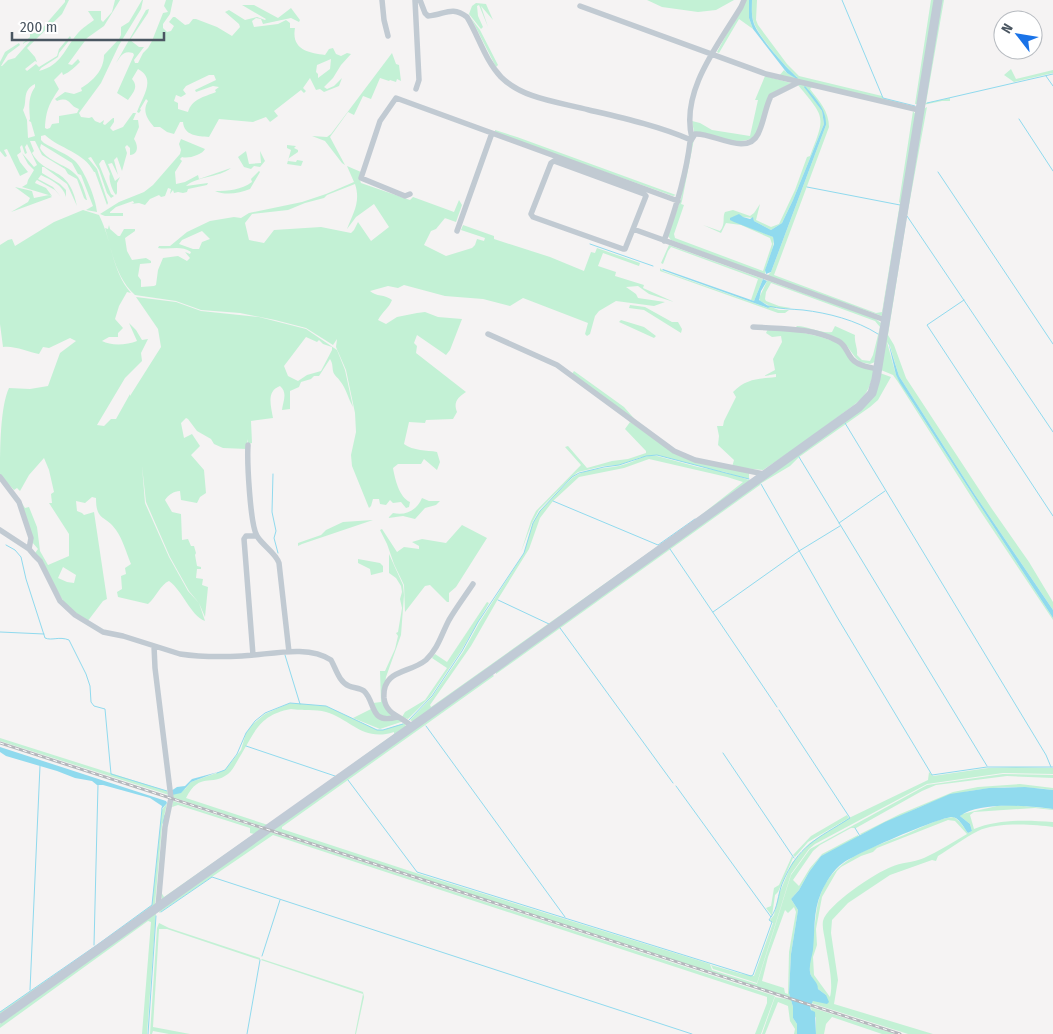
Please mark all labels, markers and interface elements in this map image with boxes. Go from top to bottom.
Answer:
scale bar [12,10,165,42]
north arrow [993,10,1043,60]
text: 200 m [20,18,57,36]
text: N [998,21,1017,37]

